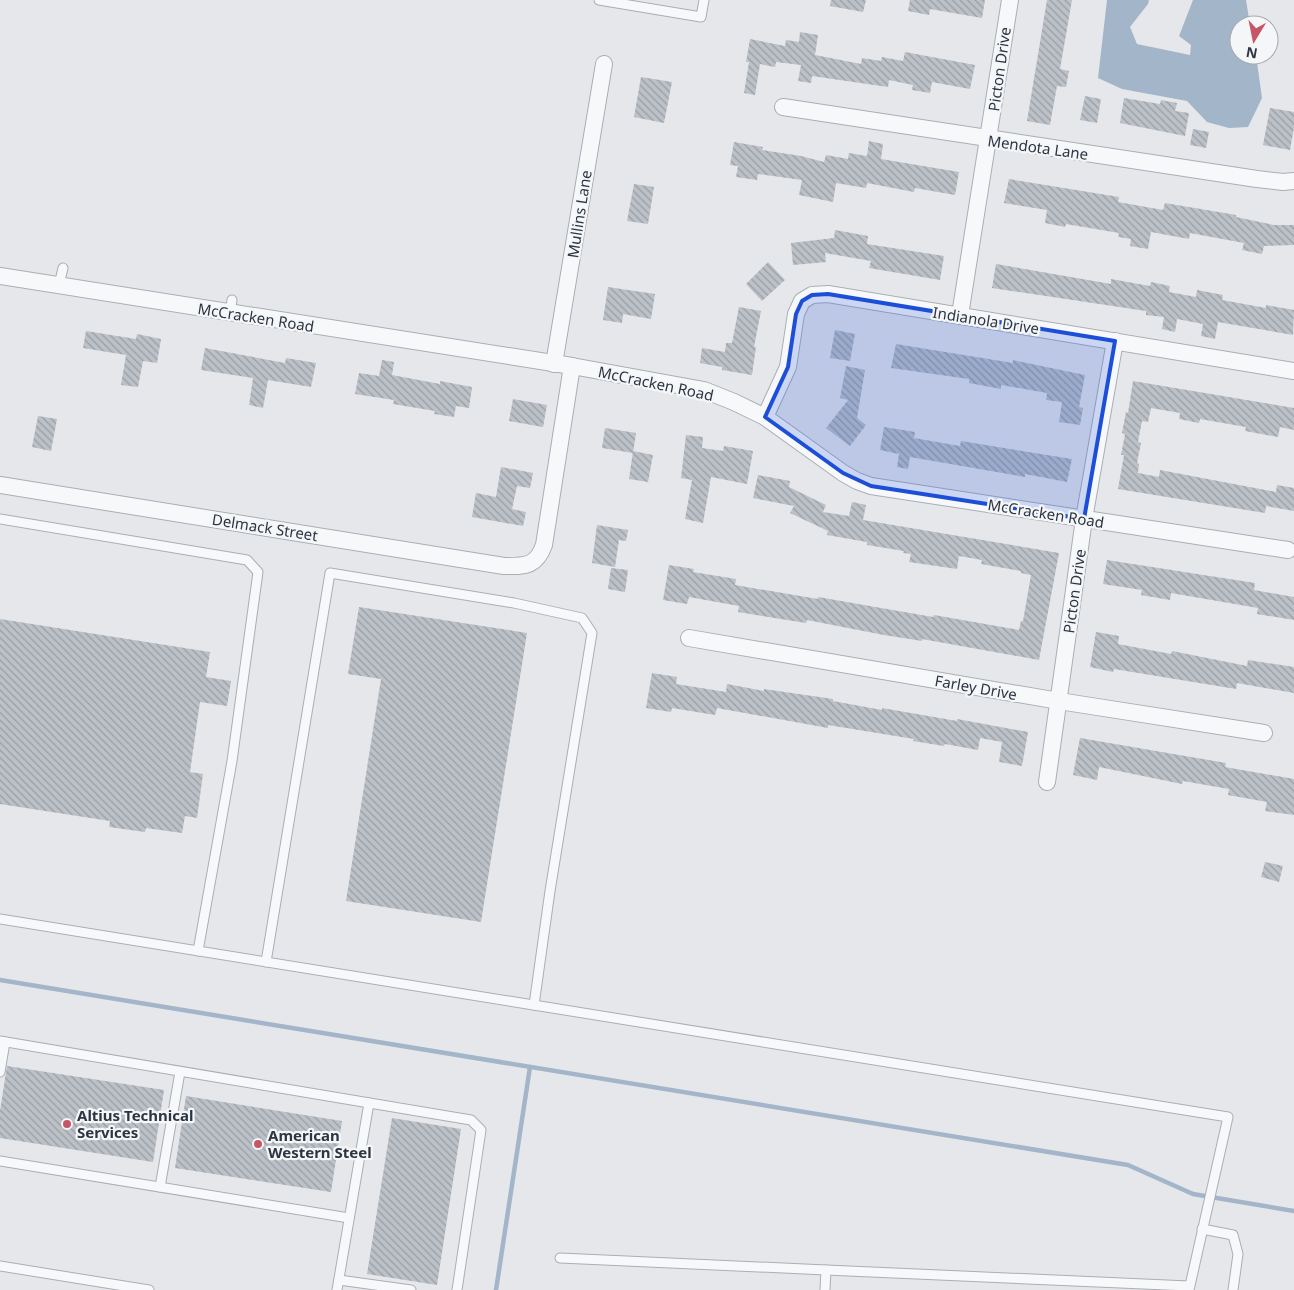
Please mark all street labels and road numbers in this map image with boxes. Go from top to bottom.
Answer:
street label: Picton Drive [983,26,1015,112]
street label: Mendota Lane [986,130,1090,164]
street label: Mullins Lane [562,169,596,259]
street label: McCracken Road [196,298,316,336]
street label: Indianola Drive [931,302,1041,338]
street label: McCracken Road [596,361,716,405]
street label: McCracken Road [986,494,1106,532]
street label: Delmack Street [211,509,320,545]
street label: Picton Drive [1058,548,1090,634]
street label: Farley Drive [933,670,1019,704]

